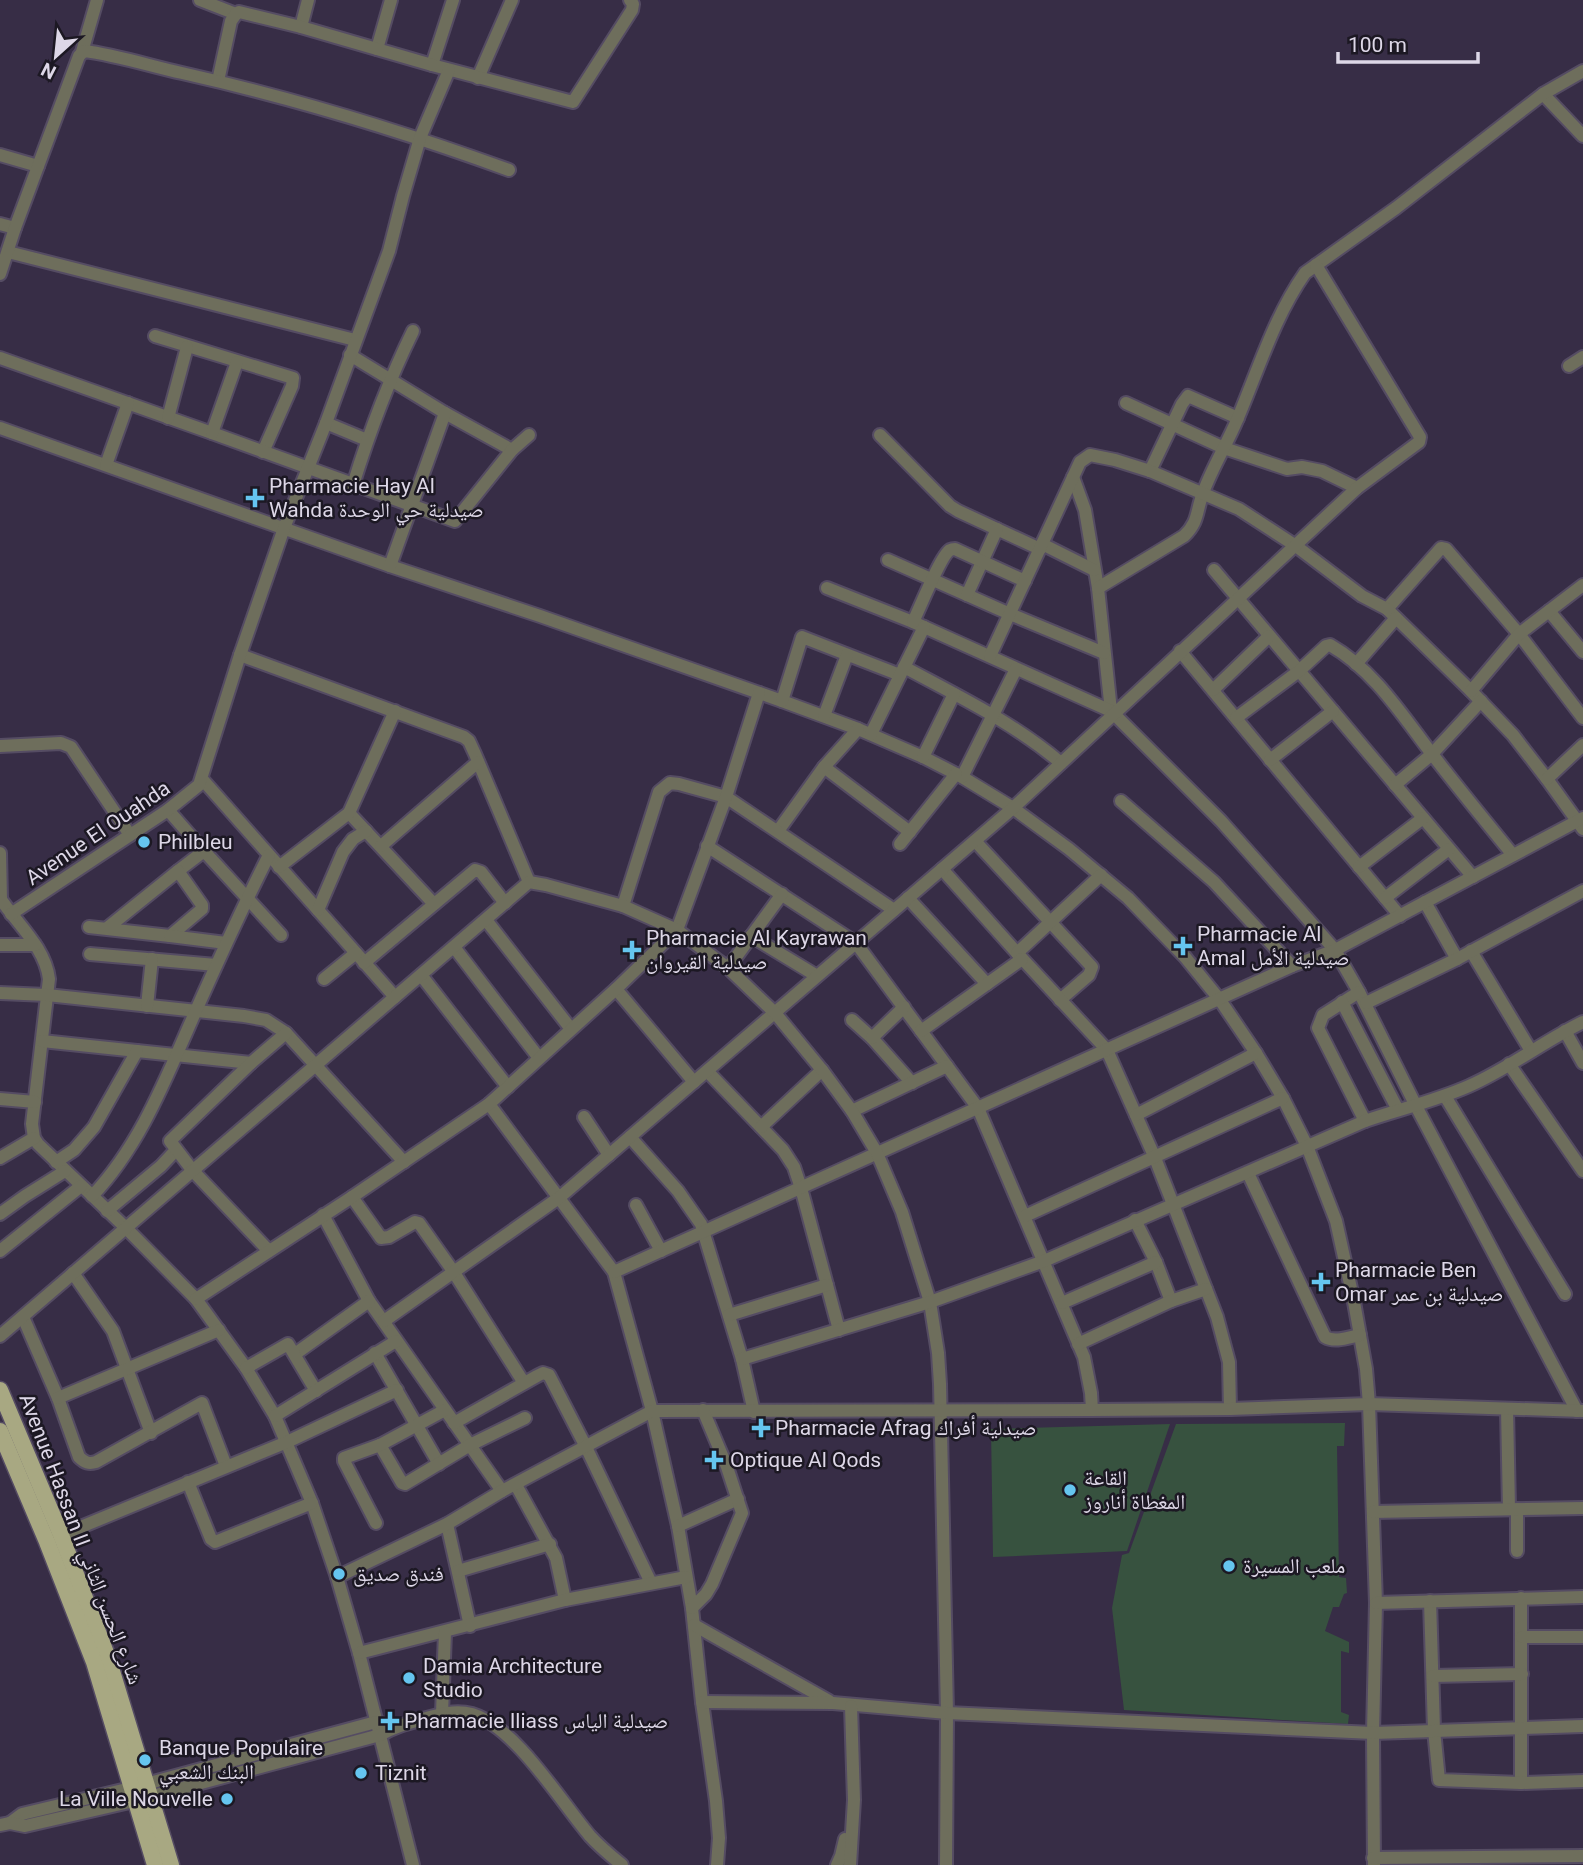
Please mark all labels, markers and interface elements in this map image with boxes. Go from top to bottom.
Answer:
north arrow [21,21,91,91]
scale bar [1338,21,1478,65]
text: 100 m [1348,33,1407,57]
text: N [37,57,60,84]
place label: Pharmacie Hay Al Wahda صيدلية حي الوحدة [269,474,484,526]
marker: Pharmacie Hay Al Wahda صيدلية حي الوحدة [247,490,263,506]
street label: Avenue El Ouahda [21,776,175,890]
place label: Philbleu [158,830,233,854]
marker: Philbleu [136,834,152,850]
place label: Pharmacie Al Amal صيدلية الأمل [1197,922,1349,971]
place label: Pharmacie Al Kayrawan صيدلية القيروان [646,926,867,974]
marker: Pharmacie Al Amal صيدلية الأمل [1175,938,1191,954]
marker: Pharmacie Al Kayrawan صيدلية القيروان [624,942,640,958]
place label: Pharmacie Ben Omar صيدلية بن عمر [1335,1258,1503,1307]
marker: Pharmacie Ben Omar صيدلية بن عمر [1313,1274,1329,1290]
street label: Avenue Hassan II شارع الحسن الثاني [10,1390,148,1689]
place label: Pharmacie Afrag صيدلية أفراك [775,1415,1037,1440]
marker: Pharmacie Afrag صيدلية أفراك [753,1420,769,1436]
place label: Optique Al Qods [730,1448,881,1472]
marker: Optique Al Qods [704,1450,724,1470]
place label: القاعة المغطاة أناروز [1083,1466,1185,1514]
marker: القاعة المغطاة أناروز [1062,1482,1078,1498]
place label: ملعب المسيرة [1243,1554,1345,1578]
marker: ملعب المسيرة [1221,1558,1237,1574]
place label: فندق صديق [353,1562,444,1587]
marker: فندق صديق [331,1566,347,1582]
place label: Damia Architecture Studio [423,1654,602,1702]
marker: Damia Architecture Studio [401,1670,417,1686]
place label: Pharmacie Iliass صيدلية الياس [404,1709,668,1734]
marker: Pharmacie Iliass صيدلية الياس [382,1713,398,1729]
place label: Banque Populaire البنك الشعبي [159,1736,323,1788]
marker: Banque Populaire البنك الشعبي [137,1752,153,1768]
place label: Tiznit [375,1761,427,1785]
marker: Tiznit [353,1765,369,1781]
place label: La Ville Nouvelle [59,1787,213,1811]
marker: La Ville Nouvelle [219,1791,235,1807]

